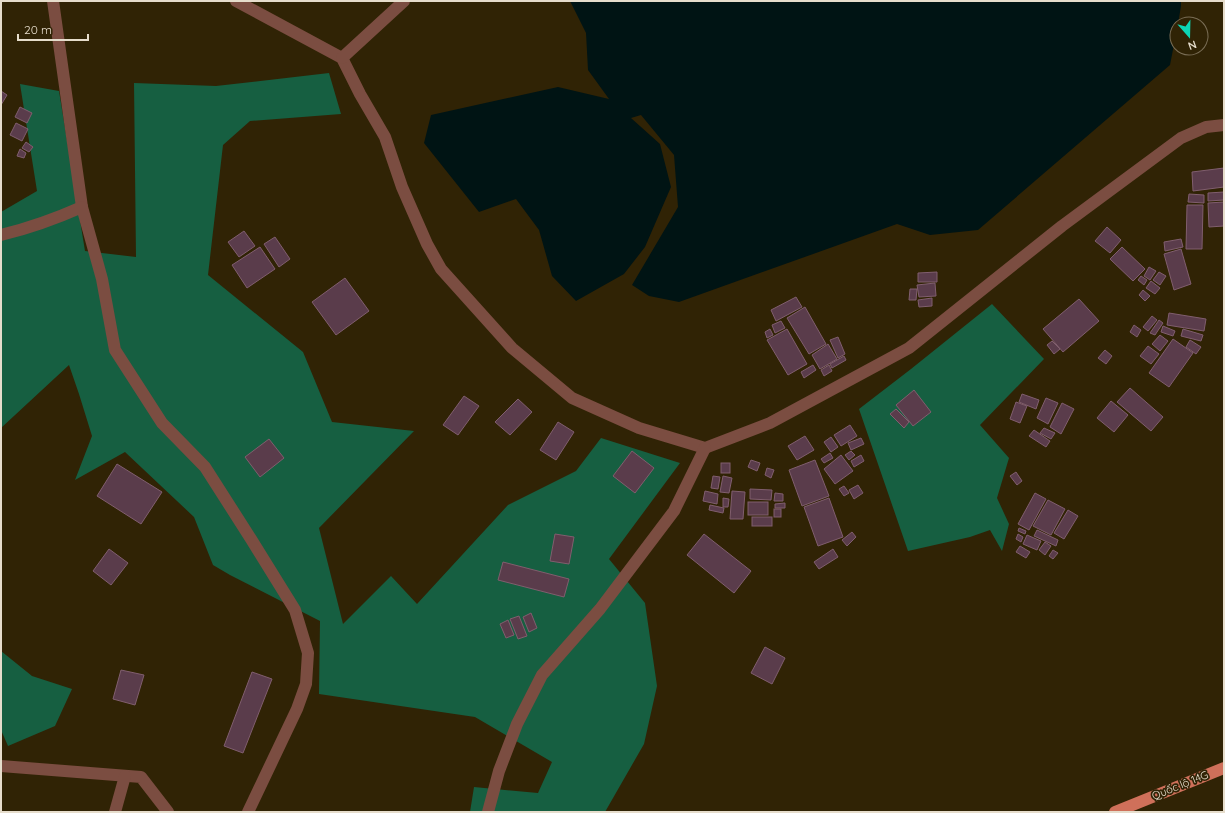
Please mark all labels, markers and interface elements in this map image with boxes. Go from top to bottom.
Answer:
scale bar [18,16,88,42]
north arrow [1169,16,1209,56]
text: 20 m [24,22,52,37]
text: N [1186,37,1199,53]
street label: Quốc lộ 14G [1150,767,1210,803]

